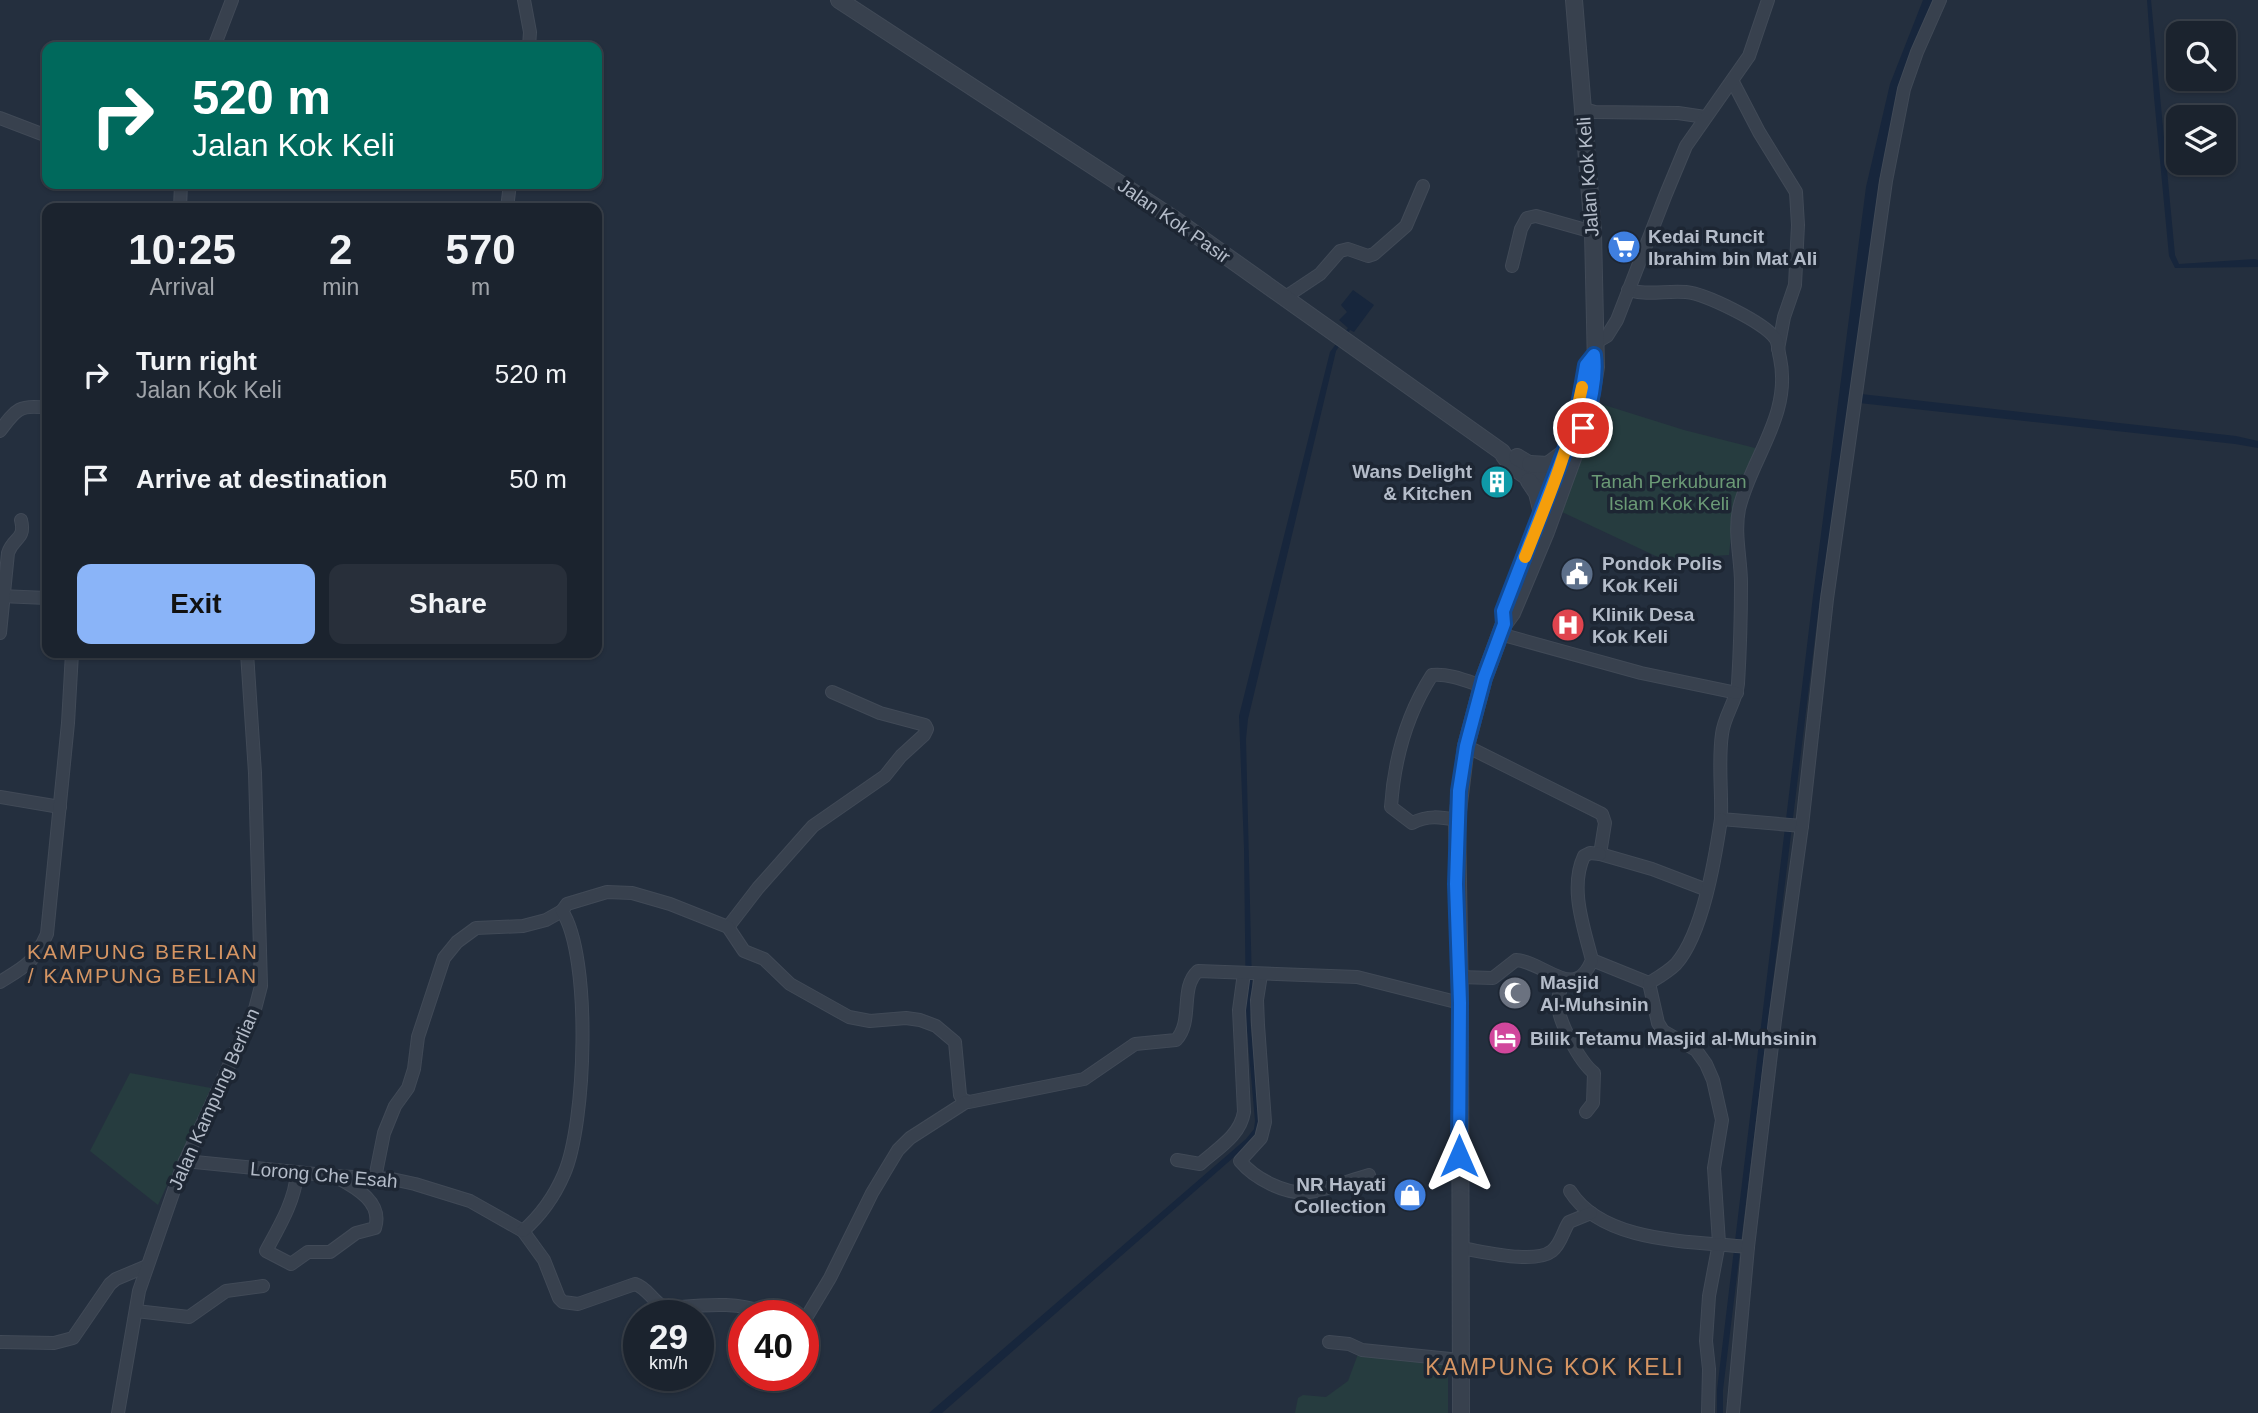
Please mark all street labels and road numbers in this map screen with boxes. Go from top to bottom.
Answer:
street label: Jalan Kok Keli [1573,116,1603,238]
street label: Jalan Kok Pasir [1114,175,1235,268]
street label: Jalan Kampung Berlian [164,1005,264,1193]
street label: Lorong Che Esah [249,1158,399,1192]

